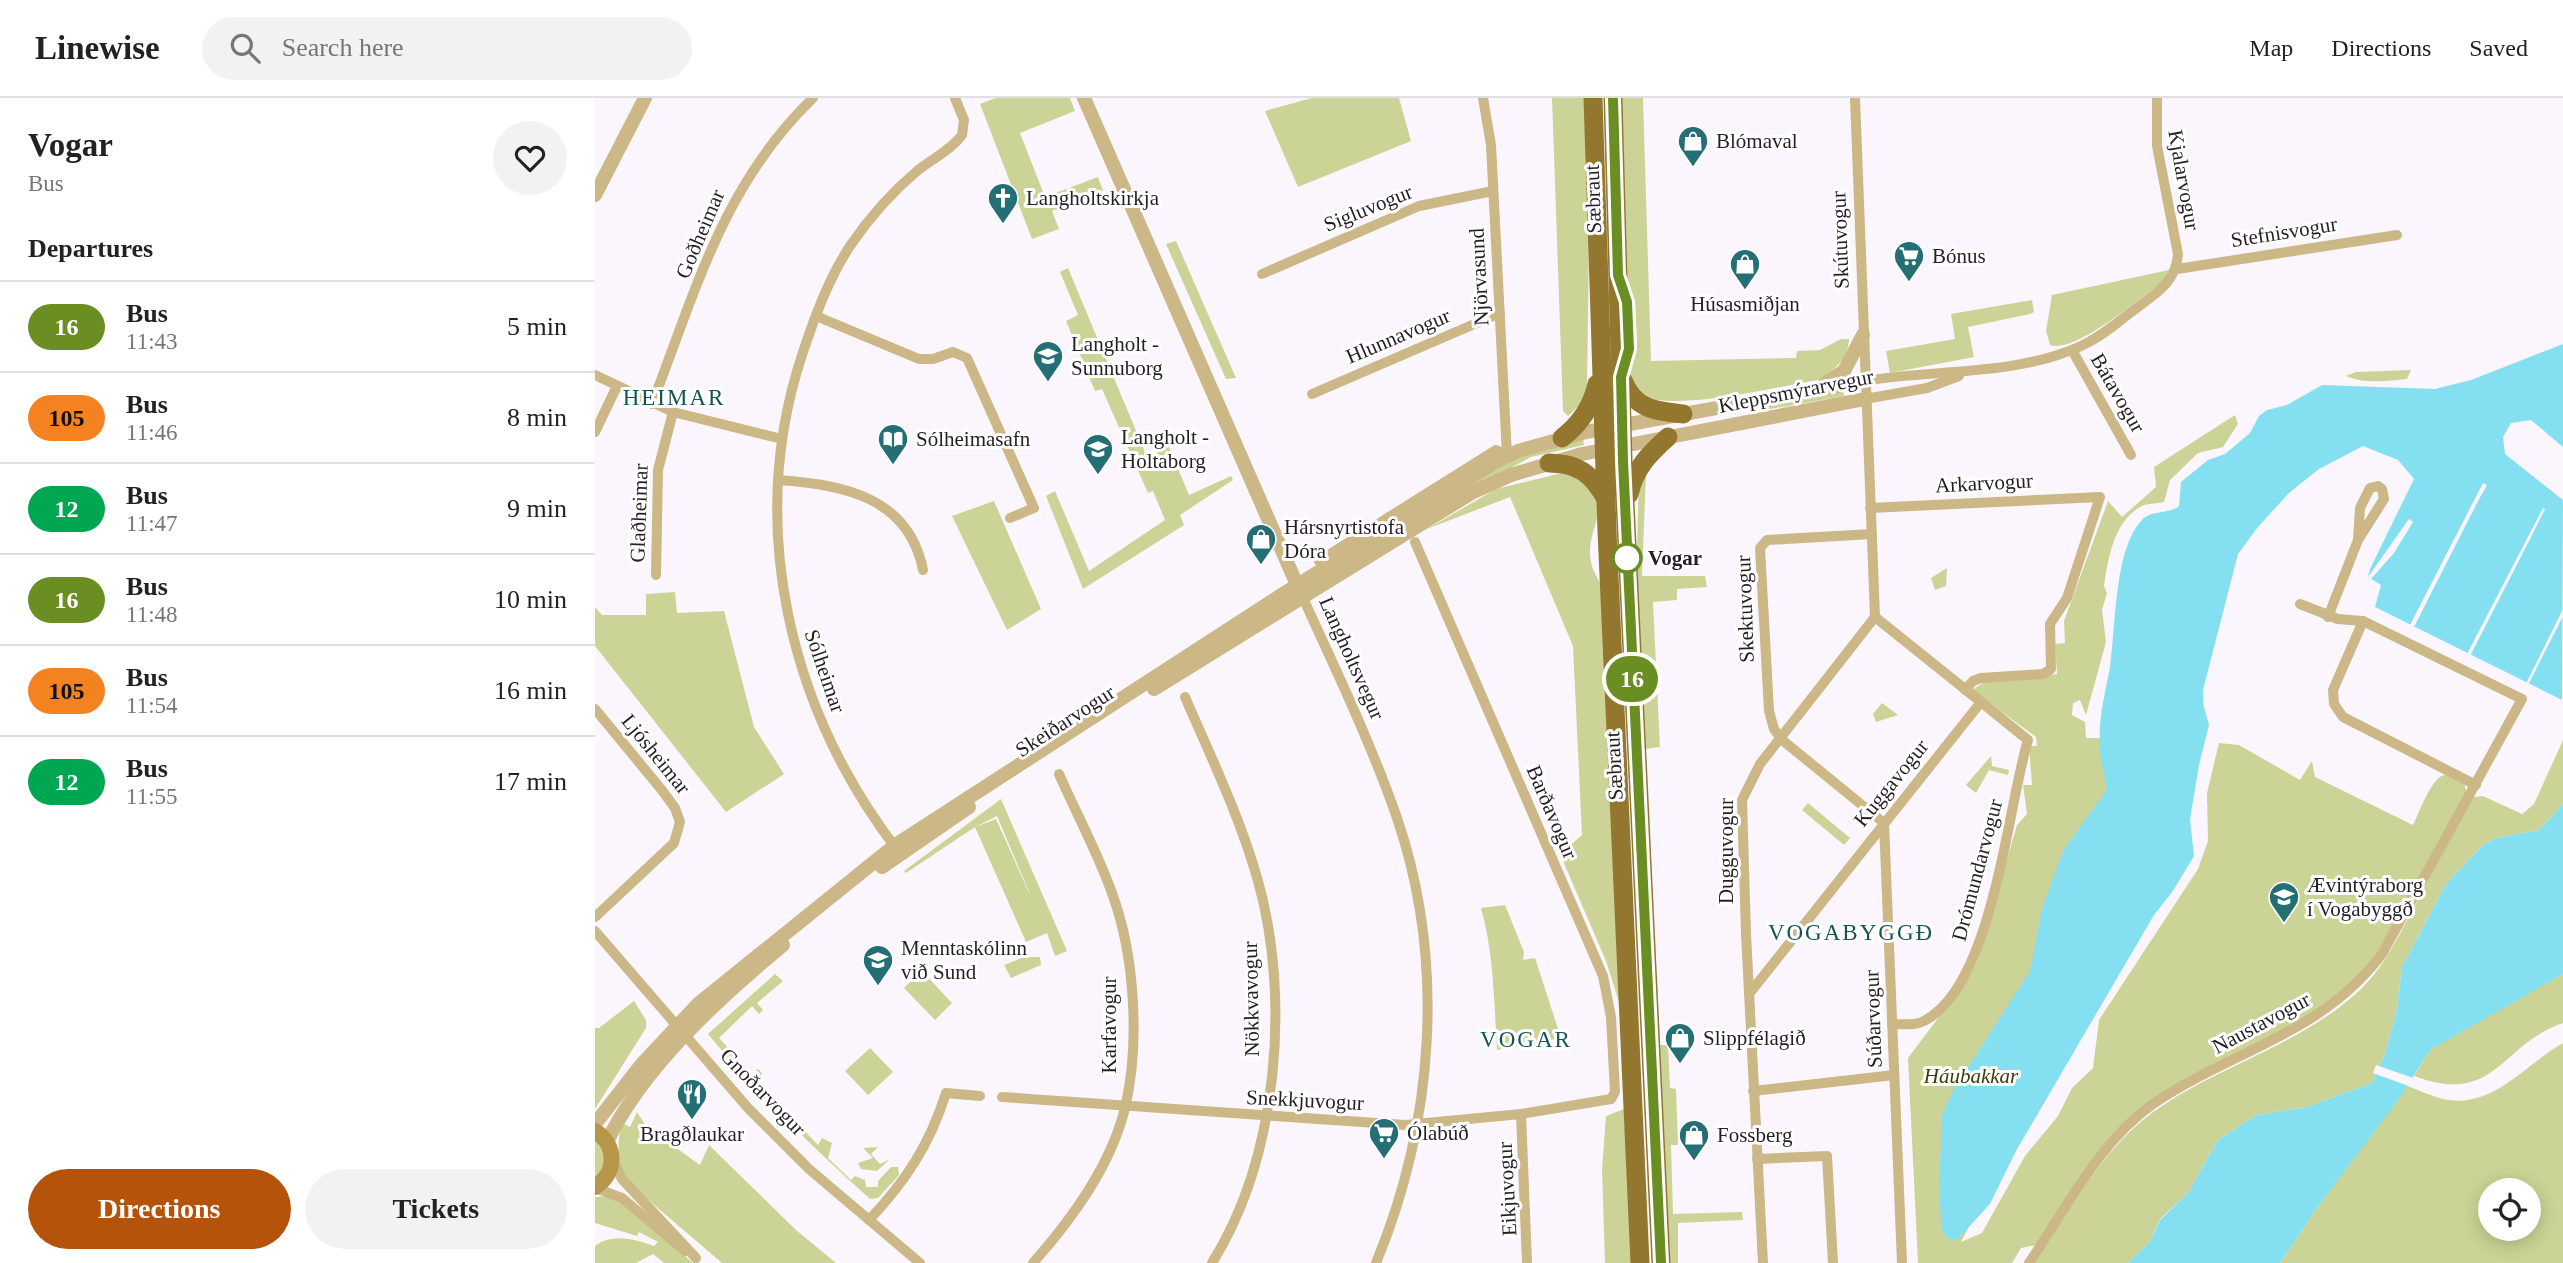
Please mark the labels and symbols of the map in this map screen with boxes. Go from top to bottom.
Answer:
shop icon: Blómaval [1676,124,1710,168]
street label: Kjalarvogur [2163,128,2205,232]
place label: Blómaval [1716,129,1798,153]
street label: Sæbraut [1580,164,1606,234]
street label: Sigluvogur [1320,179,1416,237]
church icon: Langholtskirkja [986,181,1020,225]
street label: Goðheimar [670,186,730,282]
place label: Langholtskirkja [1026,186,1160,210]
street label: Skútuvogur [1826,191,1854,289]
street label: Stefnisvogur [2229,212,2339,252]
street label: Njörvasund [1464,227,1494,327]
supermarket icon: Bónus [1892,239,1926,283]
place label: Bónus [1932,244,1986,268]
shop icon: Húsasmiðjan [1728,247,1762,291]
place label: Húsasmiðjan [1690,292,1800,316]
street label: Hlunnavogur [1342,303,1454,369]
place label: Langholt - Sunnuborg [1071,332,1163,380]
school or university icon: Langholt - Sunnuborg [1031,339,1065,383]
street label: Bátavogur [2086,349,2150,437]
street label: Kleppsmýrarvegur [1716,364,1876,418]
district label: HEIMAR [623,385,725,410]
library icon: Sólheimasafn [876,422,910,466]
place label: Langholt - Holtaborg [1121,425,1209,473]
place label: Sólheimasafn [916,427,1031,451]
school or university icon: Langholt - Holtaborg [1081,432,1115,476]
street label: Glaðheimar [625,463,653,563]
street label: Arkarvogur [1934,468,2034,498]
place label: Hársnyrtistofa Dóra [1284,515,1405,563]
shop icon: Hársnyrtistofa Dóra [1244,522,1278,566]
marker: Vogar [1612,543,1642,573]
place label: Vogar [1648,546,1702,570]
street label: Skektuvogur [1731,555,1759,663]
street label: Langholtsvegur [1314,593,1390,723]
street label: Sólheimar [800,626,850,716]
line badge: 16 [1601,656,1663,702]
street label: Skeiðarvogur [1011,680,1119,762]
street label: Ljósheimar [617,709,695,799]
street label: Sæbraut [1600,731,1628,801]
street label: Kuggavogur [1849,735,1933,831]
street label: Barðavogur [1522,762,1582,862]
street label: Drómundarvogur [1947,796,2007,944]
street label: Dugguvogur [1714,798,1738,904]
place label: Ævintýraborg í Vogabyggð [2307,873,2424,921]
school or university icon: Ævintýraborg í Vogabyggð [2267,880,2301,924]
district label: VOGABYGGÐ [1768,920,1934,945]
place label: Menntaskólinn við Sund [901,936,1027,984]
street label: Nökkvavogur [1238,941,1264,1057]
school or university icon: Menntaskólinn við Sund [861,943,895,987]
street label: Súðarvogur [1859,970,1887,1068]
street label: Karfavogur [1097,977,1121,1073]
street label: Naustavogur [2208,987,2314,1059]
shop icon: Slippfélagið [1663,1021,1697,1065]
place label: Slippfélagið [1703,1026,1806,1050]
district label: VOGAR [1480,1027,1572,1052]
street label: Gnoðarvogur [715,1043,811,1141]
park label: Háubakkar [1923,1064,2019,1088]
restaurant icon: Bragðlaukar [675,1077,709,1121]
street label: Snekkjuvogur [1246,1085,1364,1115]
supermarket icon: Ólabúð [1367,1116,1401,1160]
shop icon: Fossberg [1677,1118,1711,1162]
place label: Ólabúð [1407,1121,1469,1145]
place label: Bragðlaukar [640,1122,744,1146]
place label: Fossberg [1717,1123,1793,1147]
street label: Eikjuvogur [1493,1141,1521,1237]

